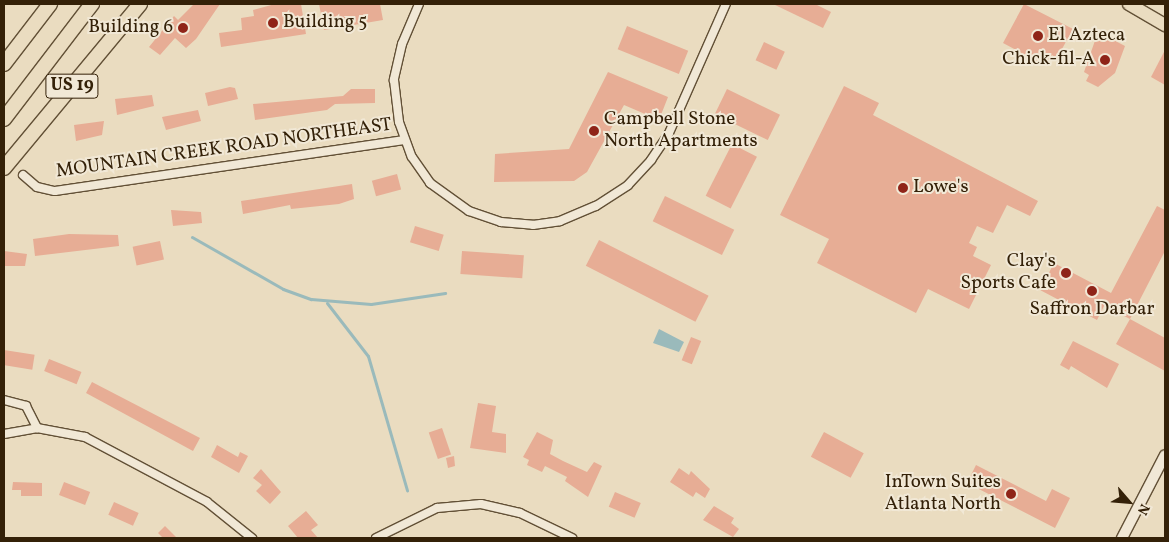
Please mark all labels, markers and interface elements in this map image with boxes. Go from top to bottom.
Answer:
place label: Building 5 [283,12,367,34]
place label: Building 6 [88,17,173,39]
marker: Building 5 [267,17,279,29]
marker: Building 6 [177,22,189,34]
place label: El Azteca [1048,25,1125,47]
marker: El Azteca [1032,30,1044,42]
place label: Chick-fil-A [1002,49,1095,71]
marker: Chick-fil-A [1099,54,1111,66]
road number: US 19 [44,70,100,102]
place label: Campbell Stone North Apartments [604,109,758,153]
street label: MOUNTAIN CREEK ROAD NORTHEAST [55,114,393,184]
marker: Campbell Stone North Apartments [588,125,600,137]
place label: Lowe's [913,177,969,199]
marker: Lowe's [897,182,909,194]
place label: Clay's Sports Cafe [961,251,1056,295]
marker: Clay's Sports Cafe [1060,267,1072,279]
marker: Saffron Darbar [1086,285,1098,297]
place label: Saffron Darbar [1030,299,1154,321]
place label: InTown Suites Atlanta North [885,472,1001,516]
north arrow [1104,477,1154,527]
marker: InTown Suites Atlanta North [1005,488,1017,500]
text: N [1132,500,1154,518]

